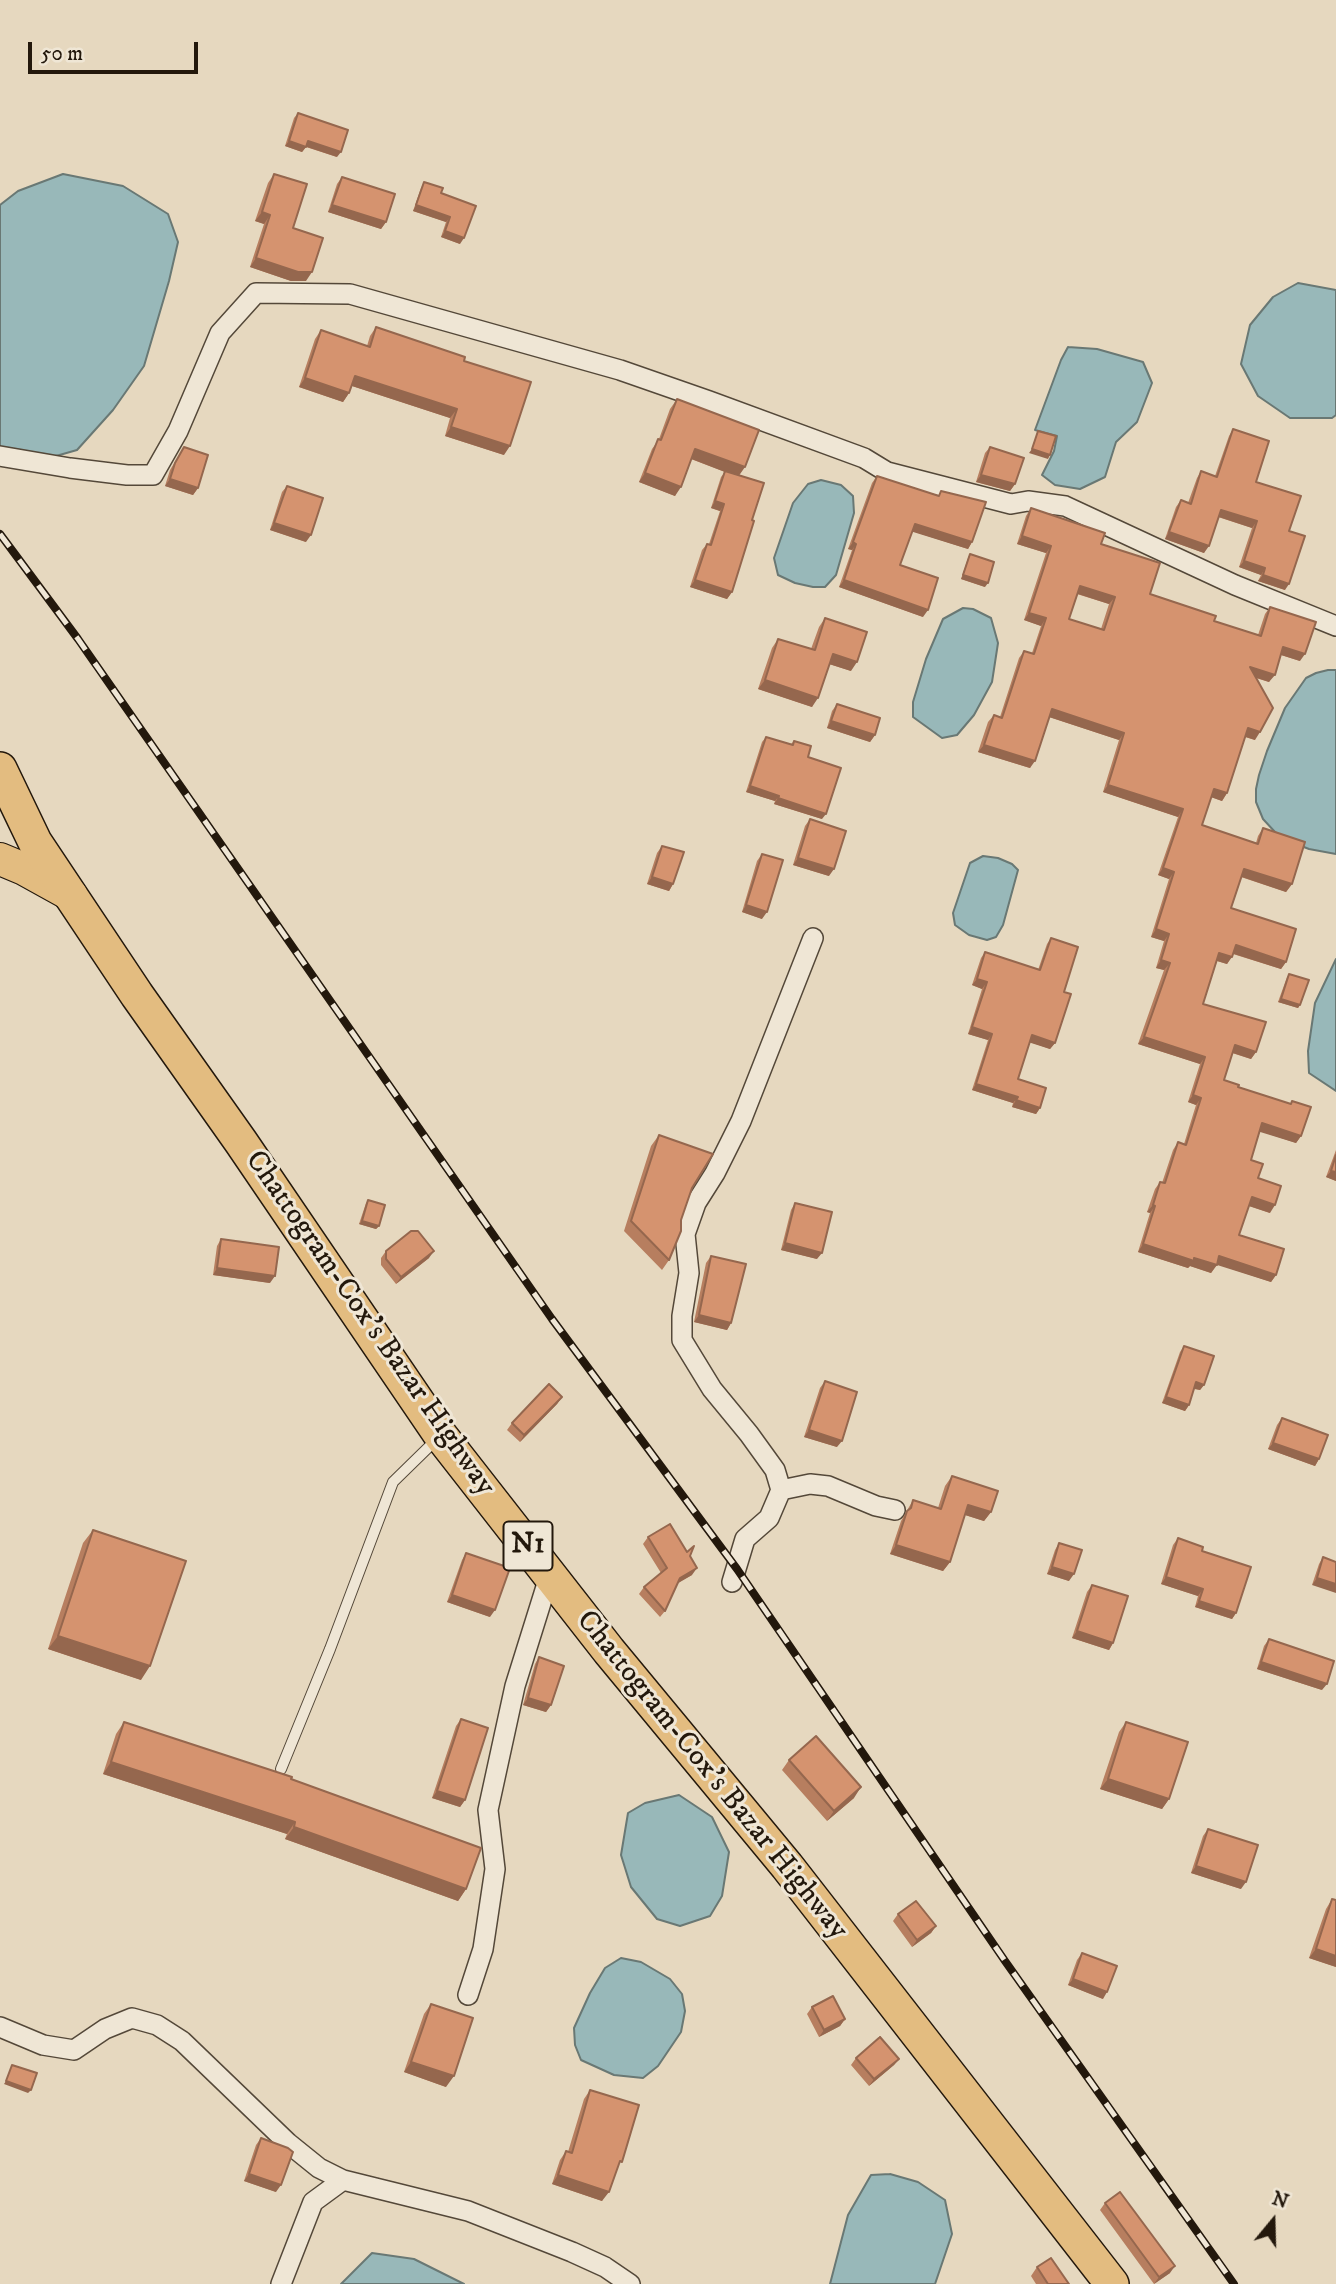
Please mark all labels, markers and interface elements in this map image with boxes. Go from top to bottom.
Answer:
scale bar [32,28,201,72]
text: 50 m [41,41,83,67]
street label: Chattogram-Cox's Bazar Highway [236,1145,502,1503]
road number: N1 [504,1522,552,1570]
street label: Chattogram-Cox's Bazar Highway [567,1604,855,1948]
north arrow [1238,2186,1308,2256]
text: N [1269,2187,1291,2214]

